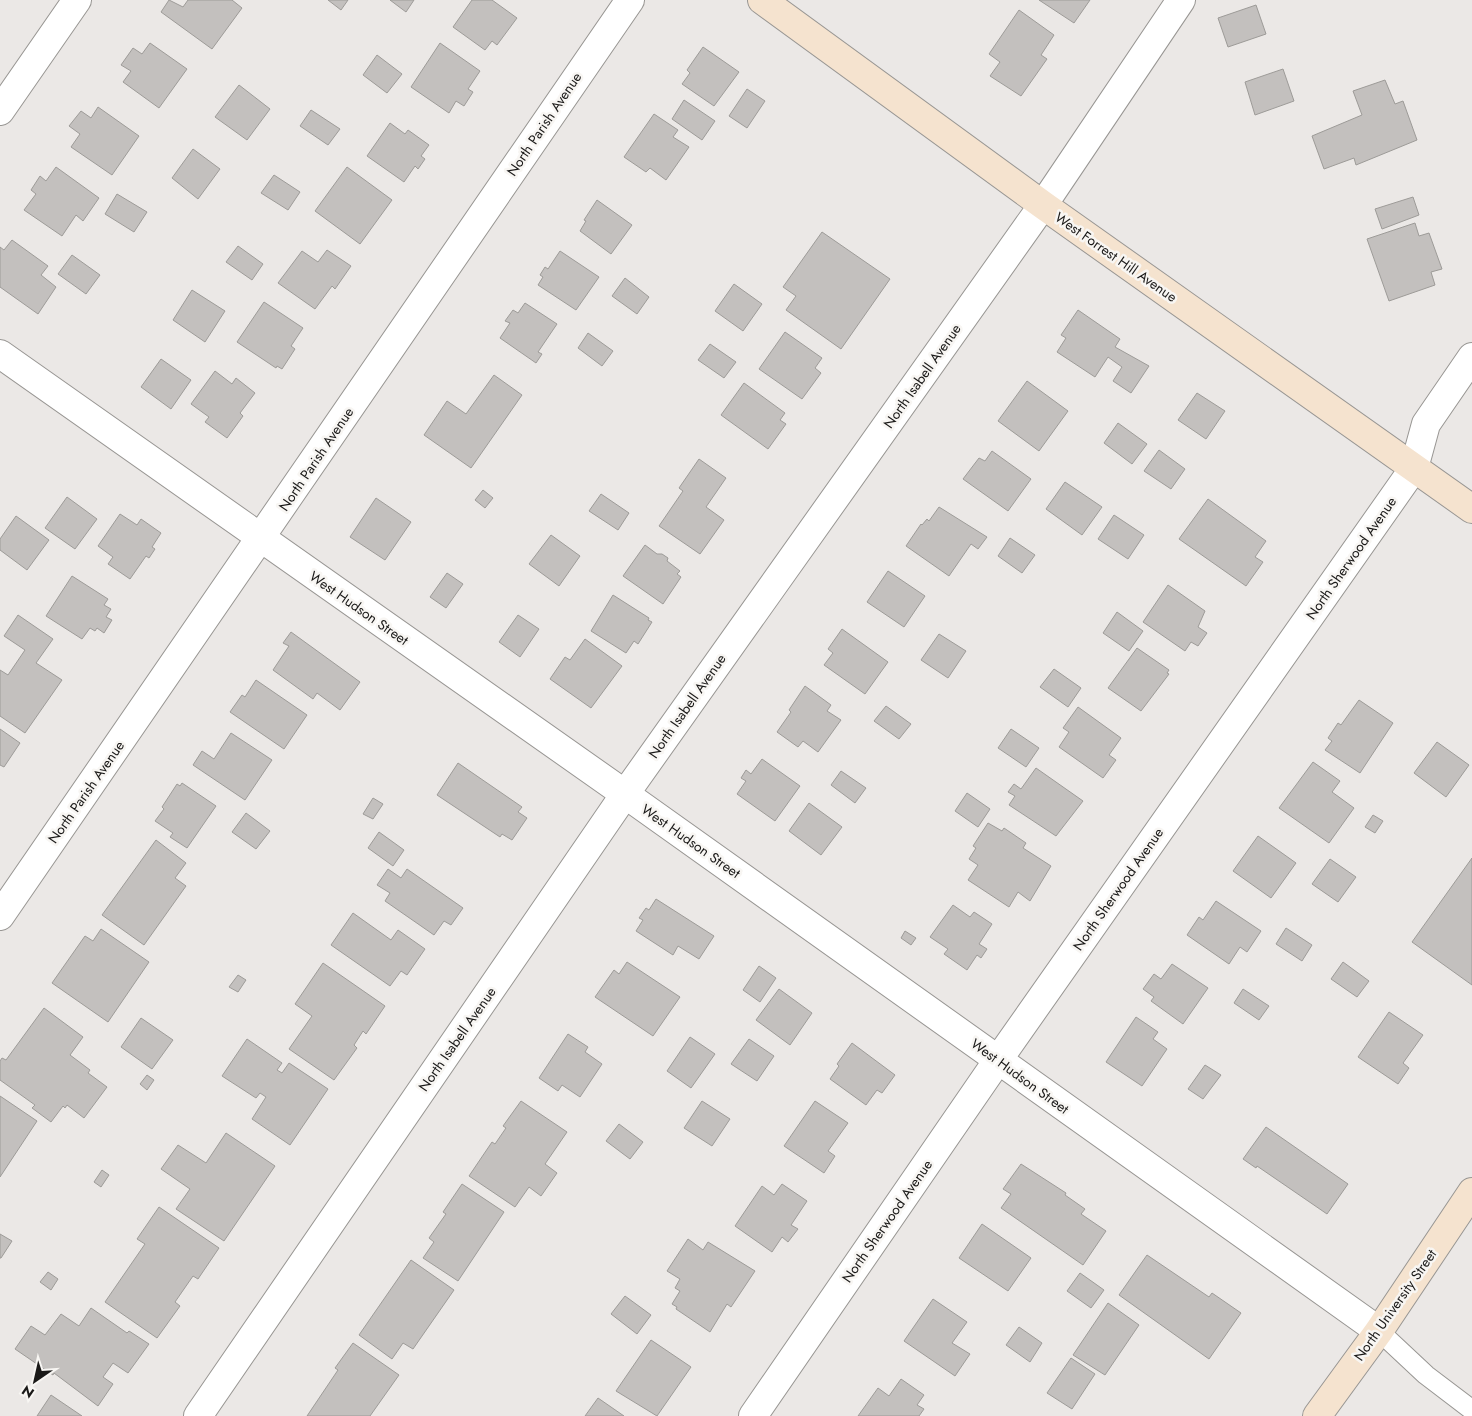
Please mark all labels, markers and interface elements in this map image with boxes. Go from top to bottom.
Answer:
street label: North Parish Avenue [502,68,586,180]
street label: West Forrest Hill Avenue [1051,207,1181,307]
street label: North Isabell Avenue [878,320,966,432]
street label: North Parish Avenue [274,403,358,515]
street label: North Sherwood Avenue [1301,492,1401,624]
street label: West Hudson Street [305,566,413,650]
street label: North Isabell Avenue [643,650,731,762]
street label: North Parish Avenue [43,737,129,847]
street label: West Hudson Street [637,799,745,883]
street label: North Sherwood Avenue [1068,823,1168,955]
street label: North Isabell Avenue [413,983,501,1095]
street label: West Hudson Street [967,1034,1074,1119]
street label: North Sherwood Avenue [837,1155,937,1287]
street label: North University Street [1349,1245,1442,1365]
north arrow [10,1356,60,1406]
text: N [18,1380,38,1403]

